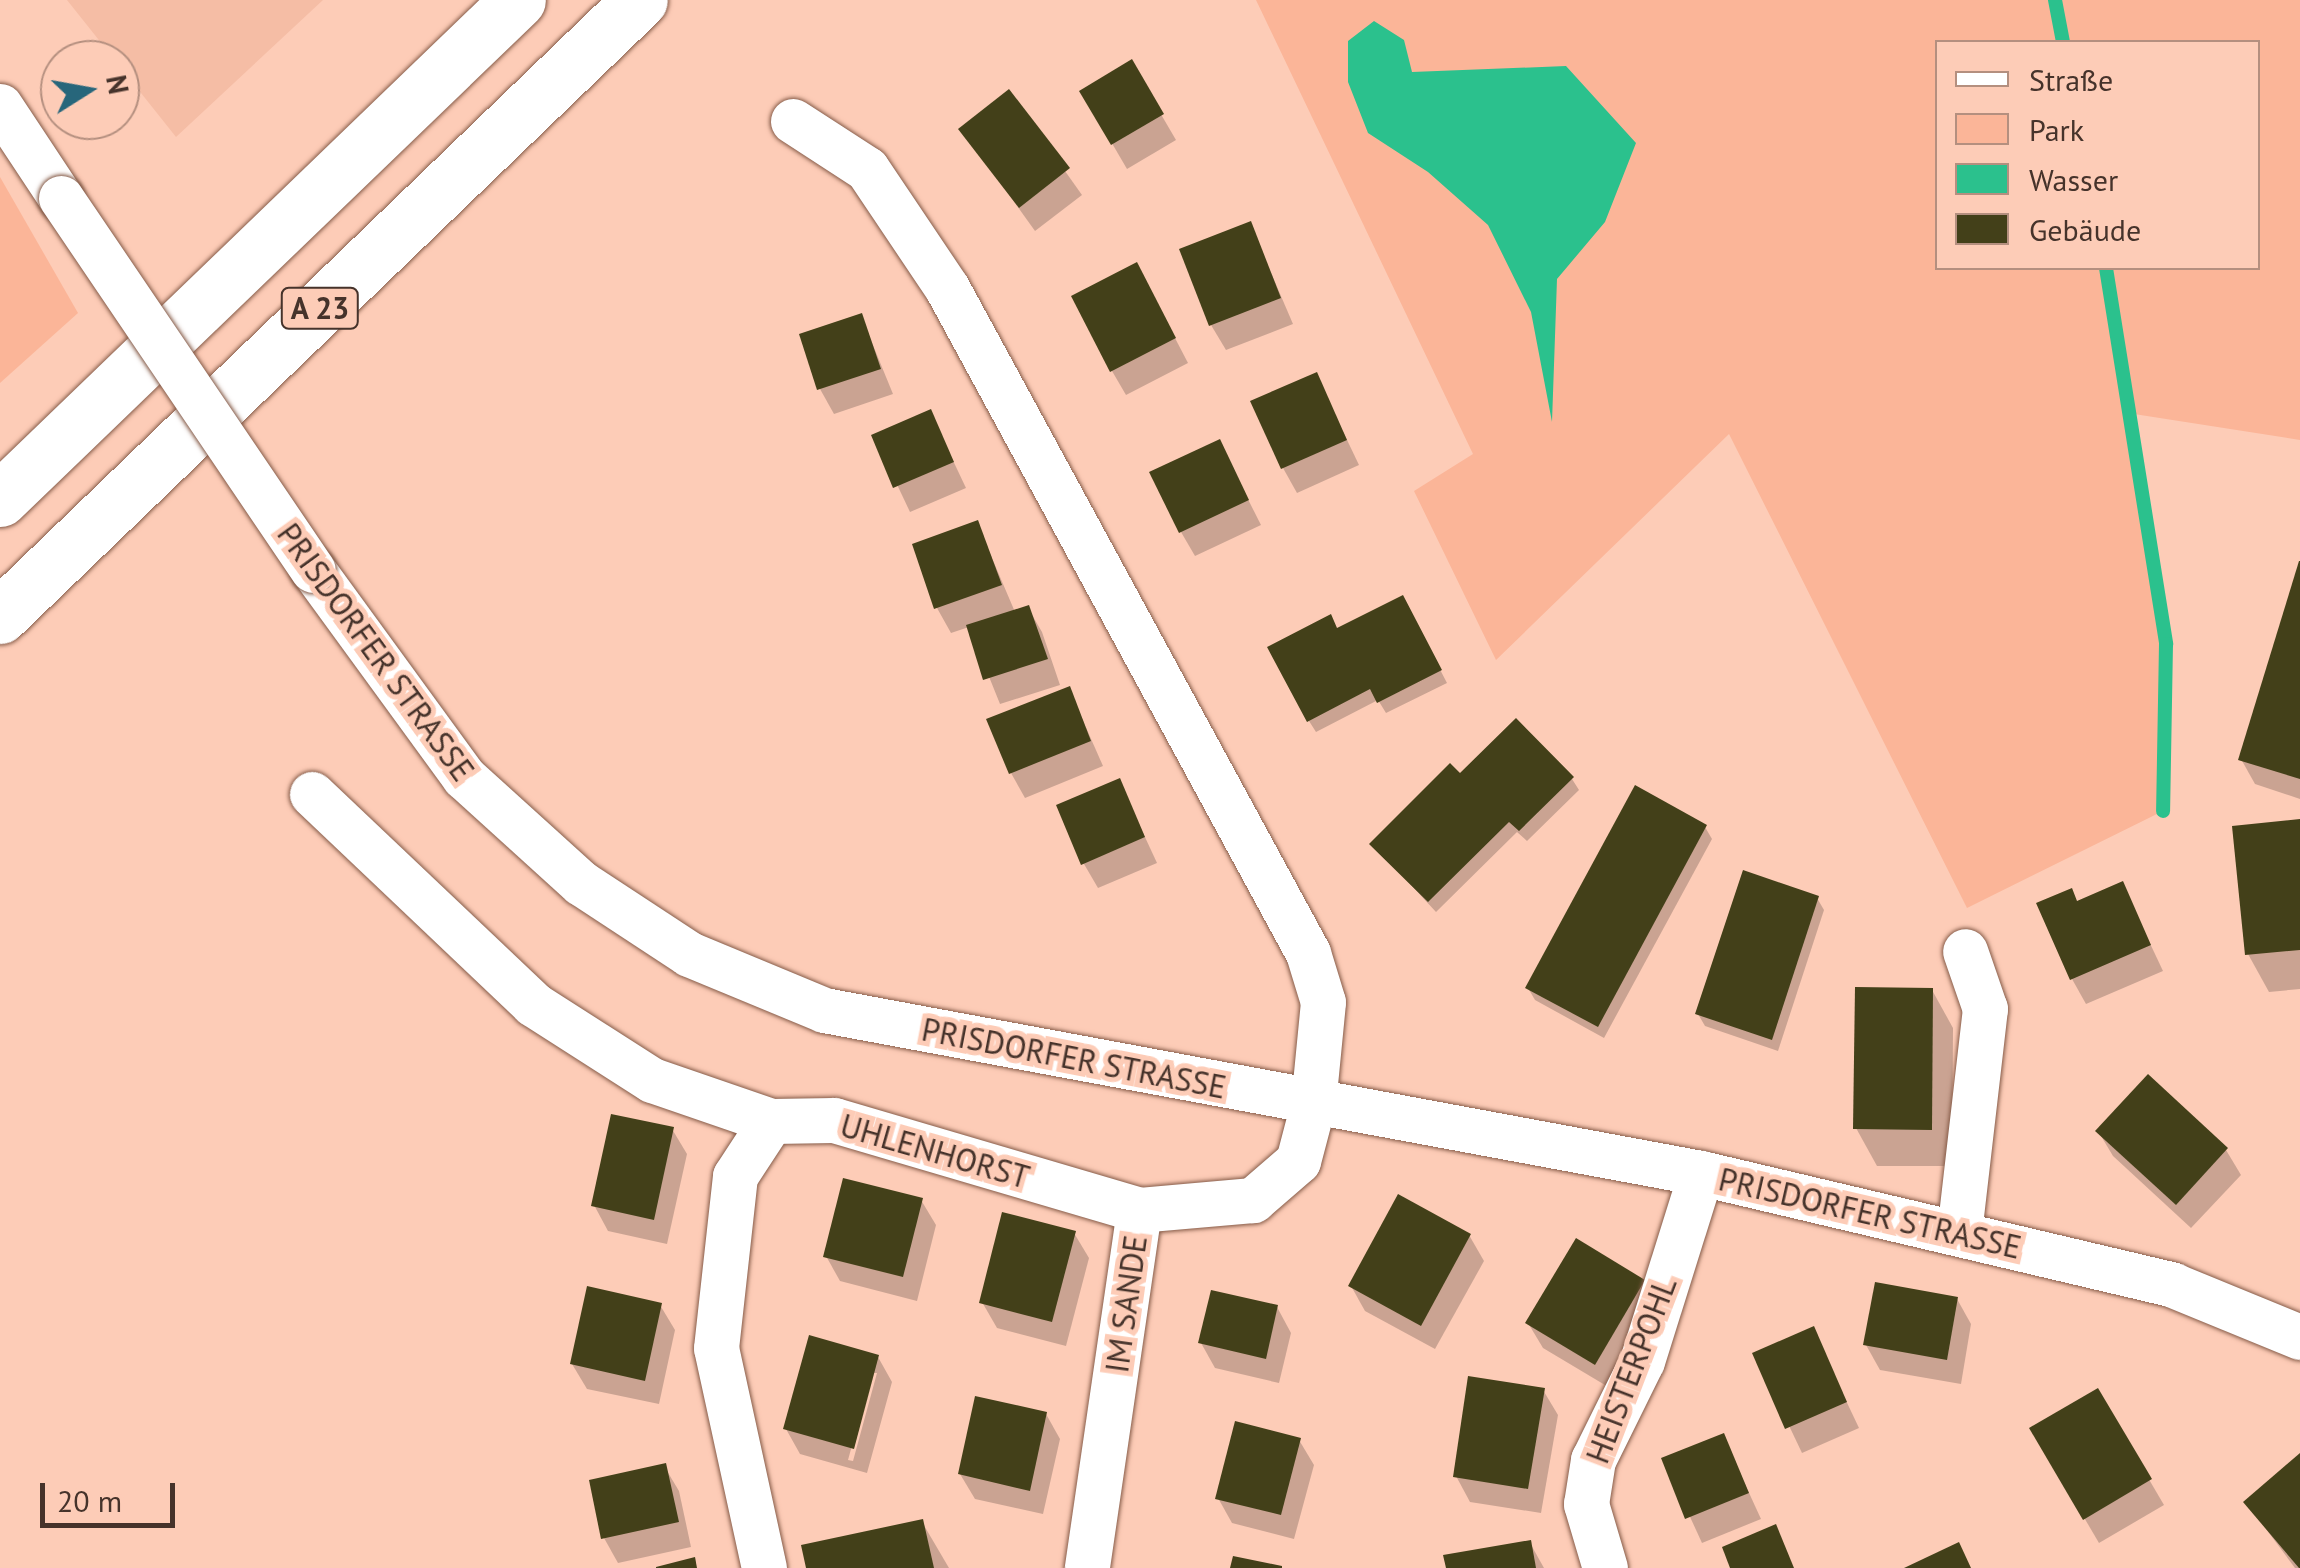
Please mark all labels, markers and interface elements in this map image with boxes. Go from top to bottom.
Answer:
north arrow [40,40,140,140]
legend [1935,40,2260,270]
text: Straße [2029,60,2113,99]
text: N [98,72,138,97]
text: Park [2029,110,2084,149]
text: Wasser [2029,160,2118,199]
text: Gebäude [2029,210,2141,249]
road number: A 23 [280,283,360,333]
street label: PRISDORFER STRASSE [270,516,482,788]
street label: PRISDORFER STRASSE [919,1010,1229,1106]
street label: UHLENHORST [836,1106,1034,1196]
street label: PRISDORFER STRASSE [1715,1160,2025,1266]
street label: IM SANDE [1097,1233,1155,1375]
street label: HEISTERPOHL [1578,1272,1684,1468]
scale bar [45,1463,180,1525]
text: 20 m [57,1481,122,1520]

